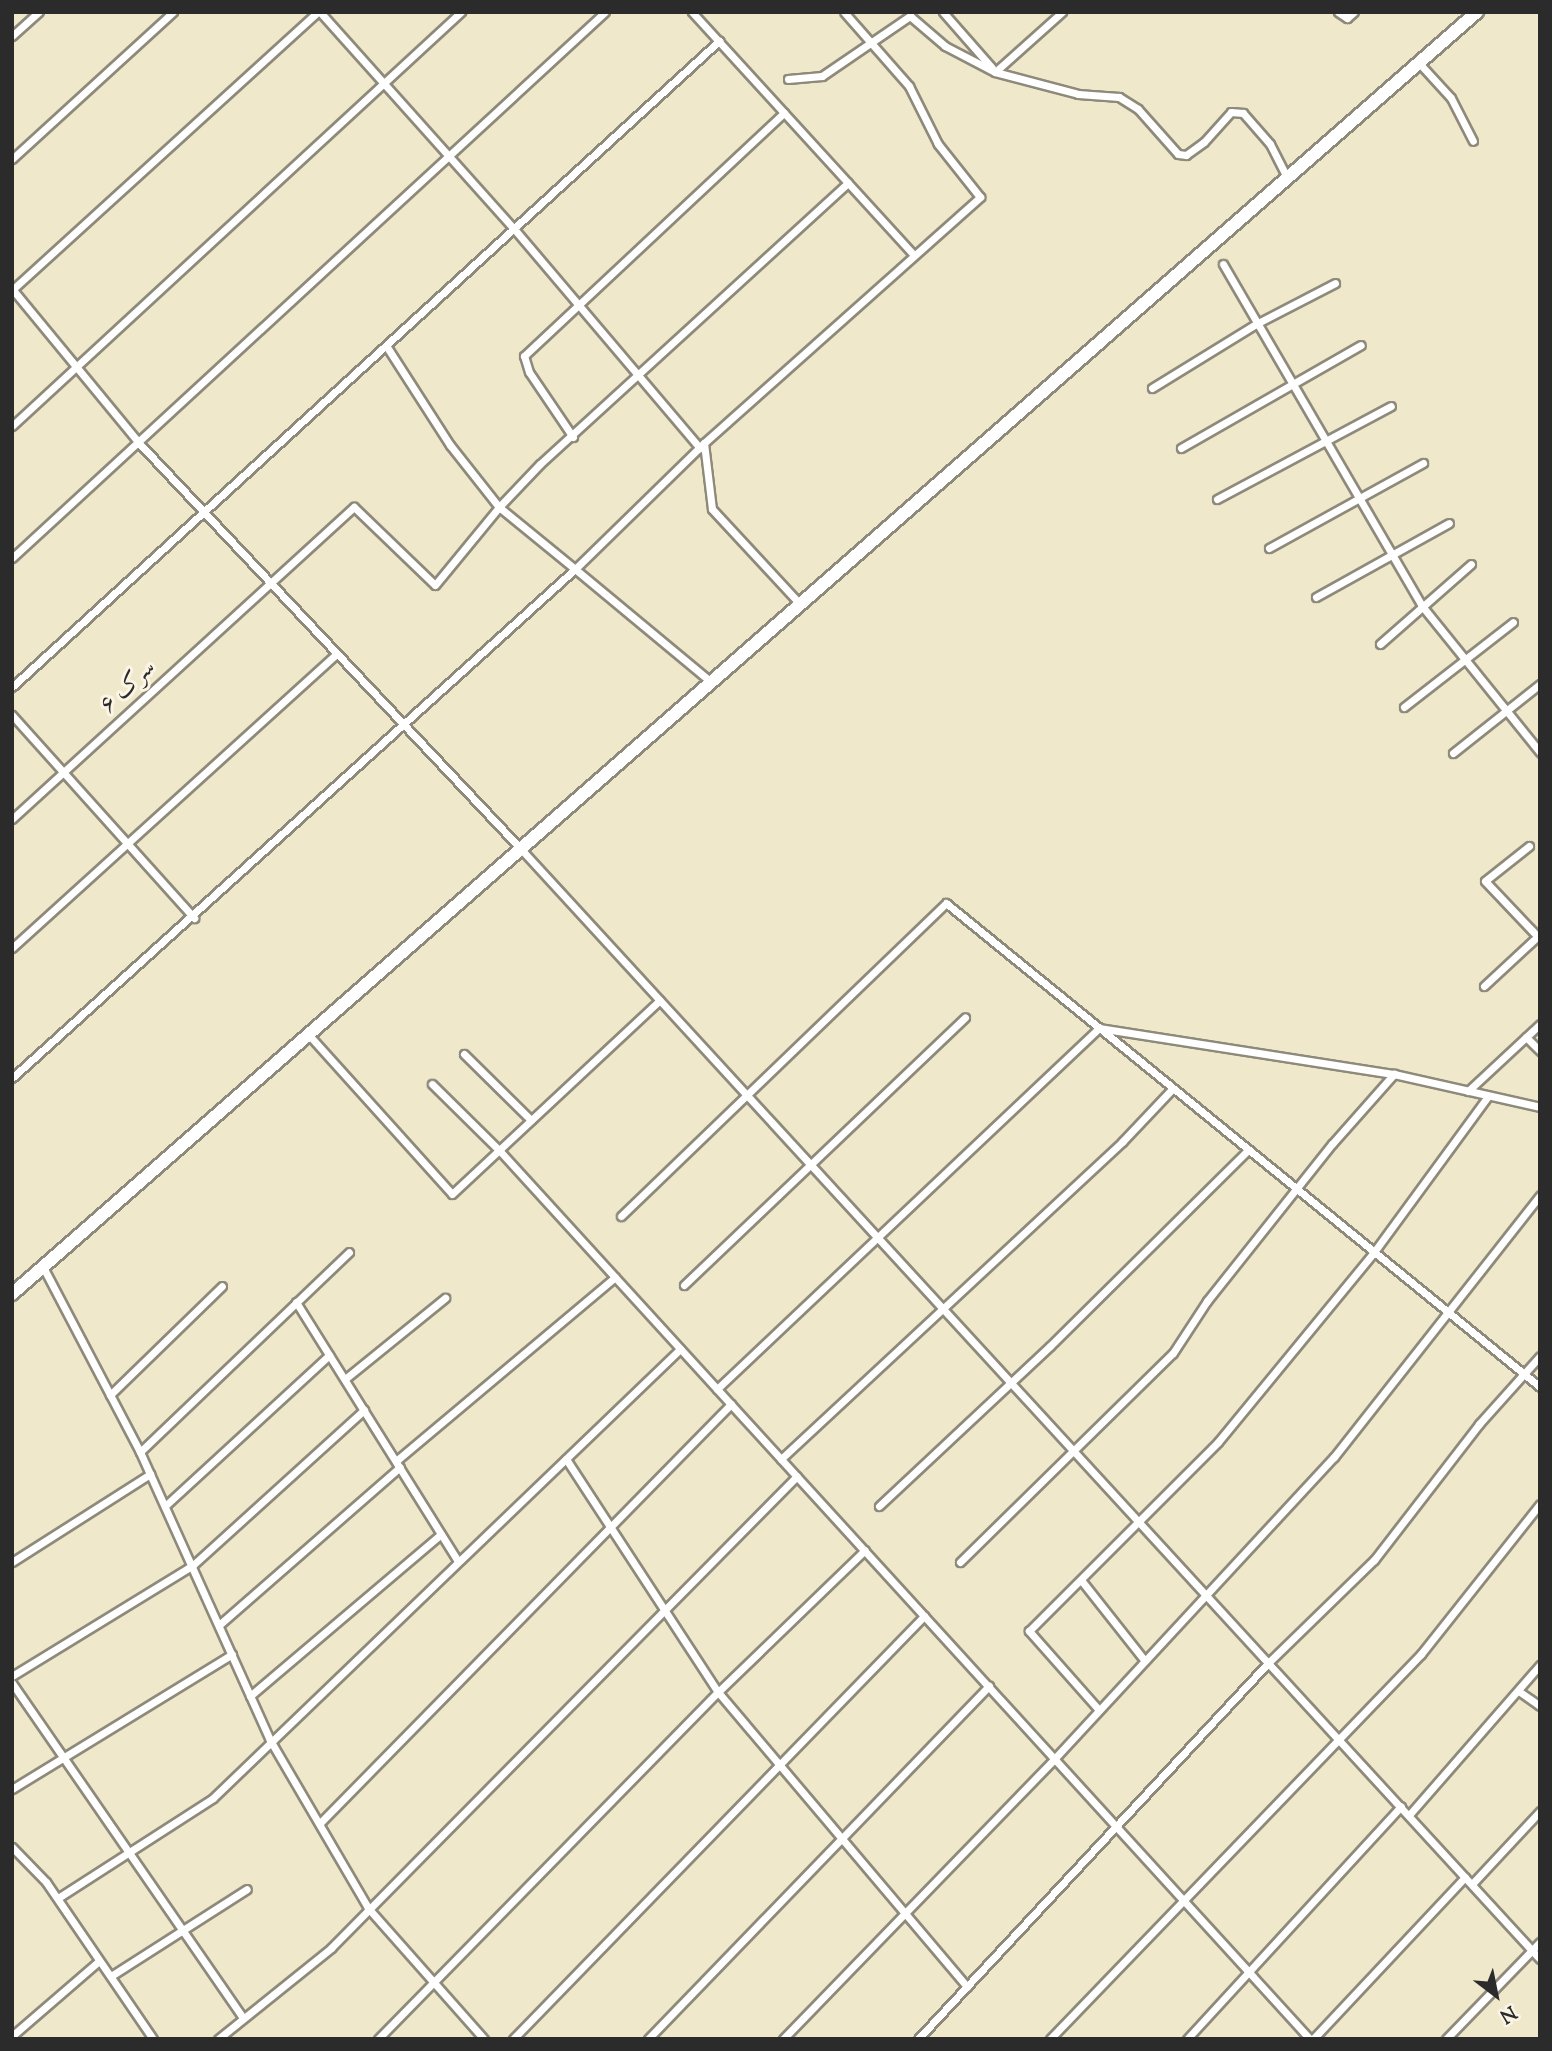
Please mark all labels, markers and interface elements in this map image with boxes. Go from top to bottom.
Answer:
street label: سرک ۶ [94,654,162,720]
north arrow [1461,1960,1531,2030]
text: N [1494,1998,1521,2029]

